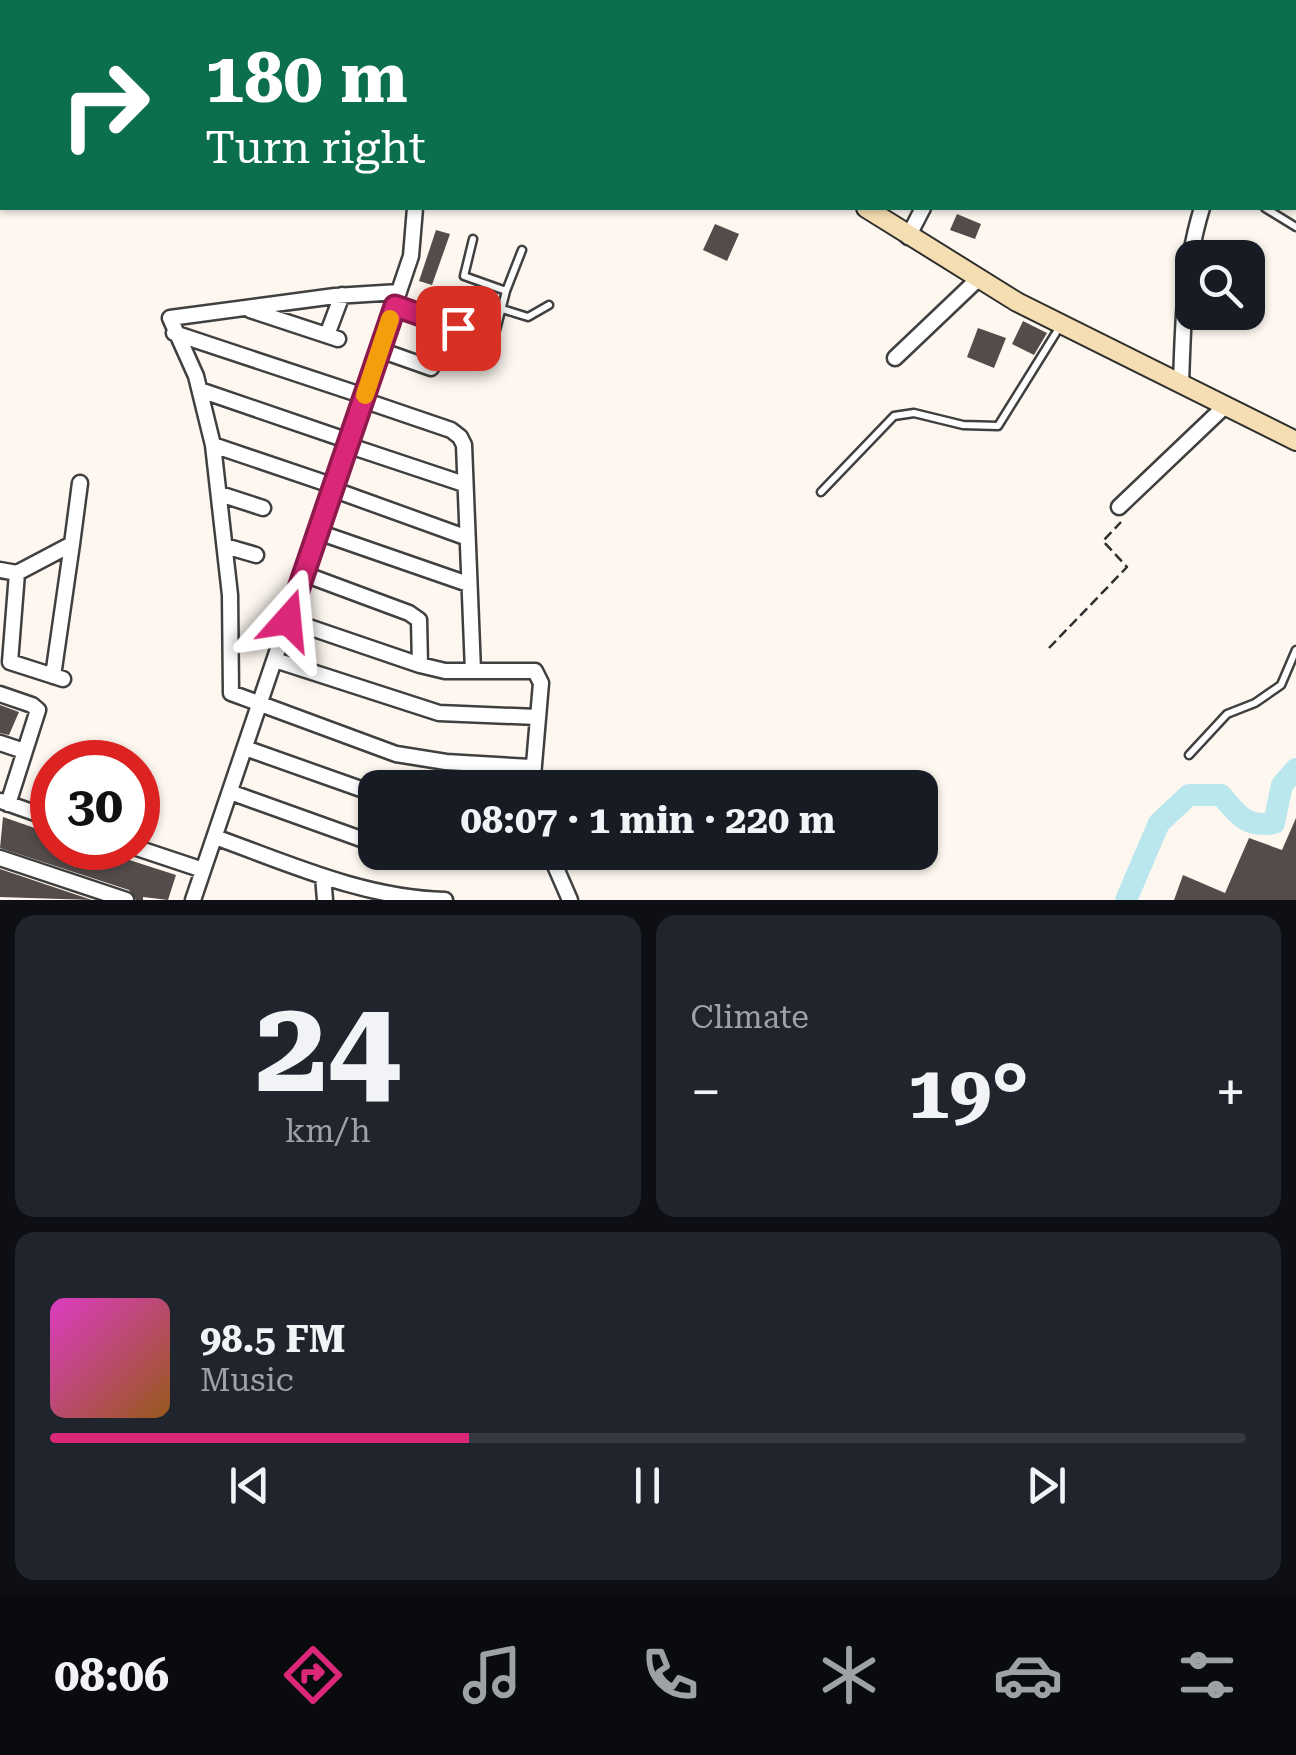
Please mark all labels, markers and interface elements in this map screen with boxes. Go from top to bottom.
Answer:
text: 180 m [205,37,408,119]
icon: right [40,40,170,170]
text: Turn right [205,121,426,174]
map controls [1175,240,1265,330]
button: search [1175,240,1265,330]
pin [416,286,501,371]
icon: arrive [431,301,486,356]
position arrow [236,568,340,672]
speed limit sign: 30 [30,740,160,870]
text: 08:07 · 1 min · 220 m [461,798,835,842]
text: 24 [255,970,401,1123]
text: Climate [691,998,809,1036]
text: 19° [908,1048,1029,1136]
text: − [691,1060,721,1124]
text: + [1215,1060,1246,1124]
text: km/h [285,1112,371,1150]
text: 98.5 FM [200,1317,346,1361]
text: Music [200,1361,294,1399]
icon: previous [222,1458,277,1513]
icon: pause [620,1458,675,1513]
icon: next [1019,1458,1074,1513]
icon: directions [278,1640,348,1710]
icon: music [457,1640,527,1710]
icon: phone [635,1640,705,1710]
icon: climate [814,1640,884,1710]
icon: car [993,1640,1063,1710]
icon: filters [1172,1640,1242,1710]
text: 08:06 [54,1649,169,1702]

